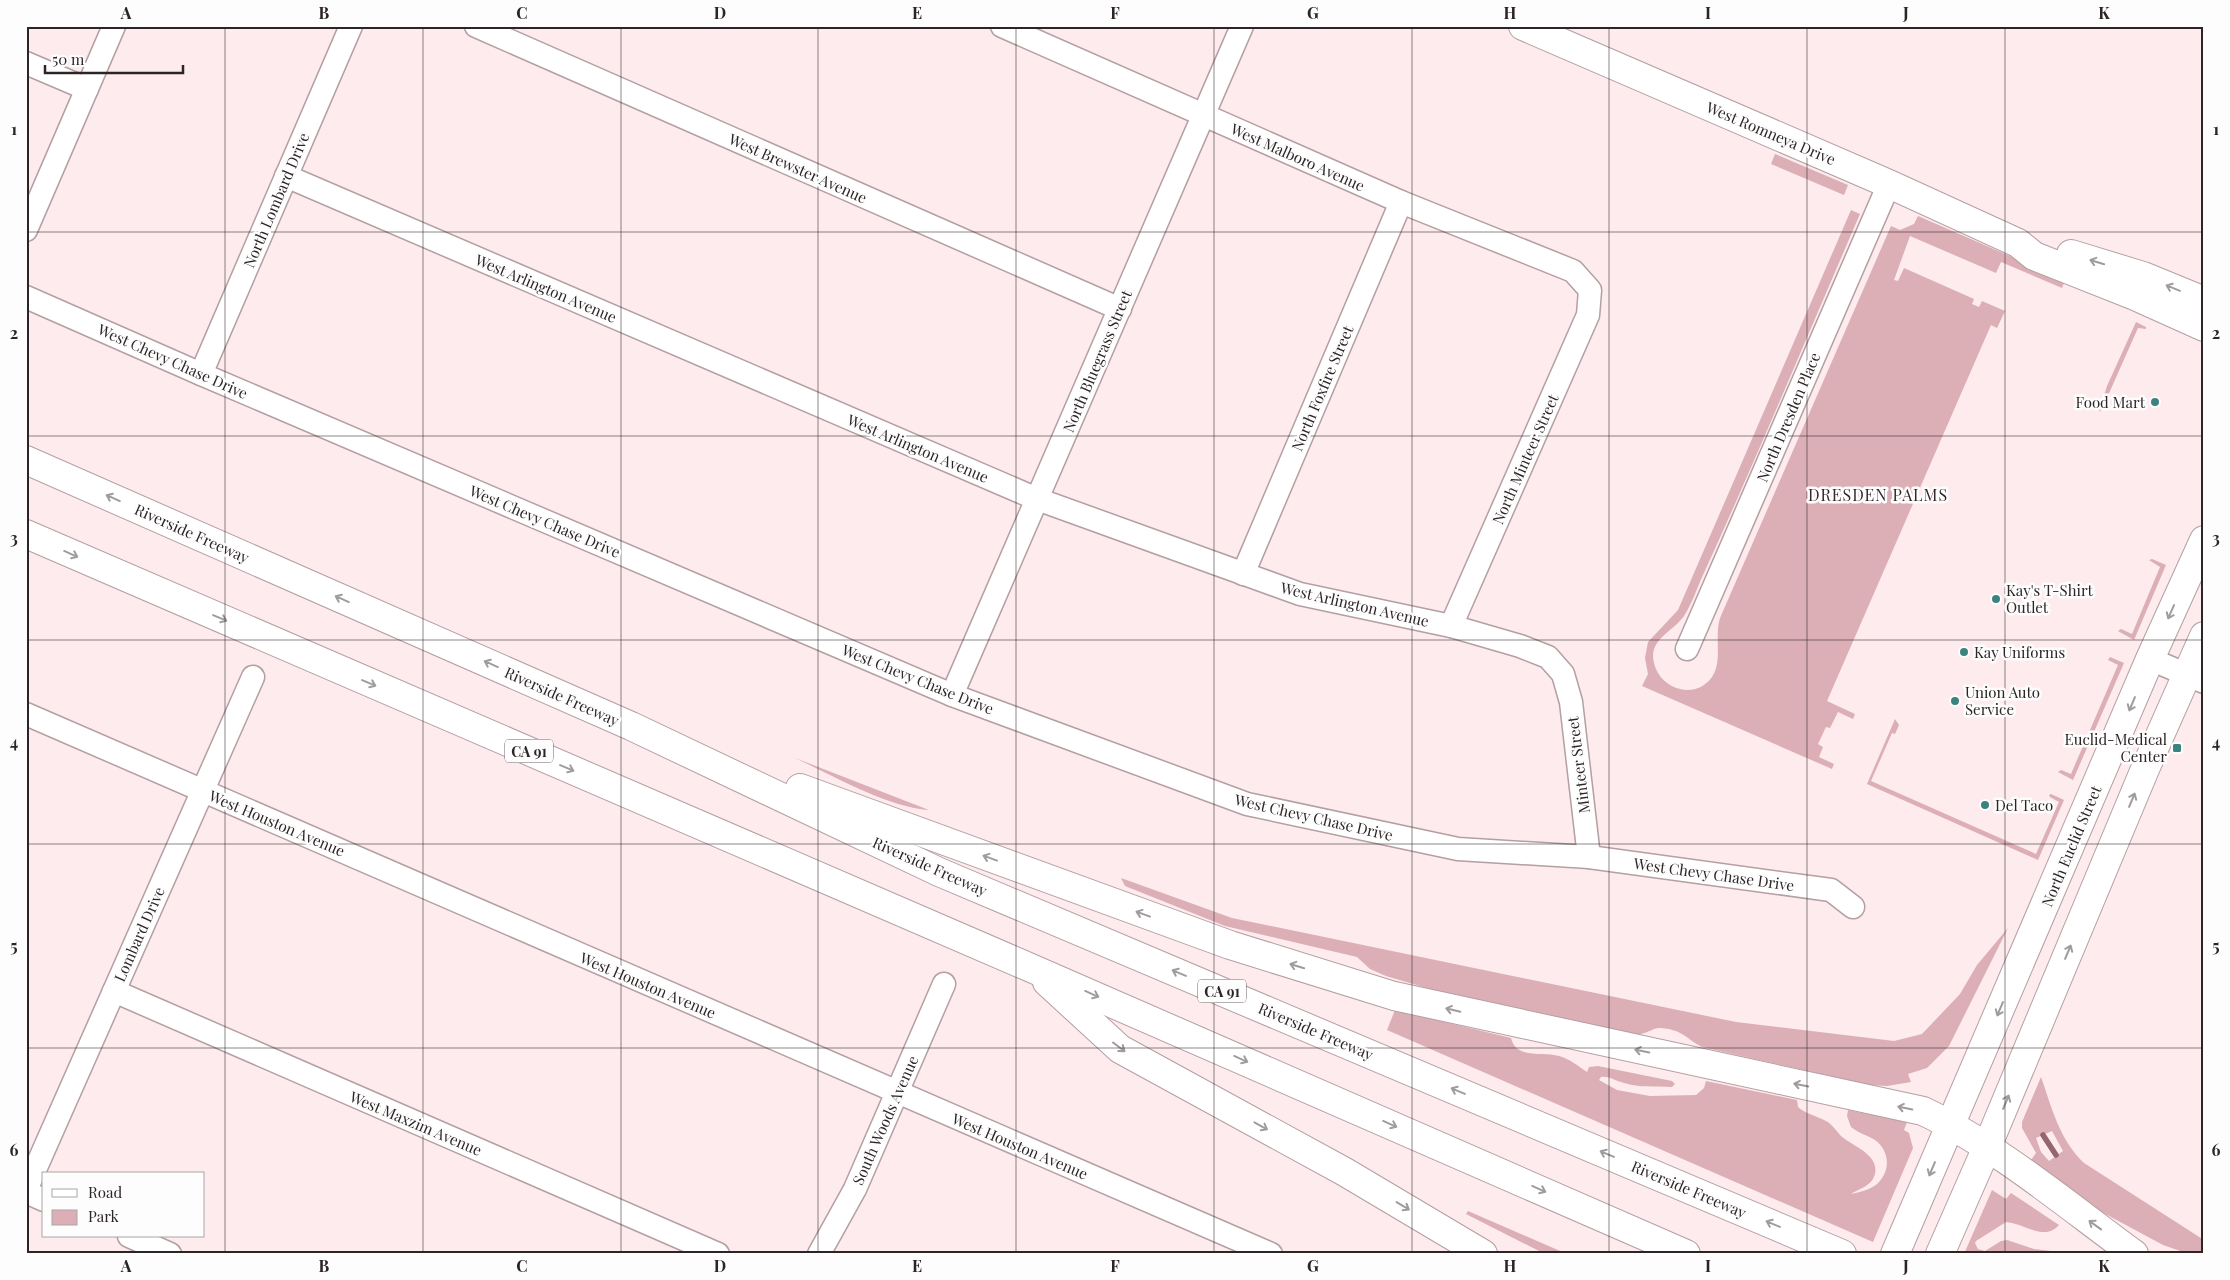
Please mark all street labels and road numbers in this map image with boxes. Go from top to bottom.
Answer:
street label: West Romneya Drive [1702,96,1839,169]
street label: West Malboro Avenue [1227,118,1368,195]
street label: West Brewster Avenue [725,128,870,207]
street label: North Lombard Drive [238,129,314,271]
street label: West Arlington Avenue [471,249,620,327]
street label: North Bluegrass Street [1058,286,1136,435]
street label: West Chevy Chase Drive [94,319,251,403]
street label: North Foxfire Street [1287,322,1358,454]
street label: North Dresden Place [1752,349,1824,485]
street label: North Minteer Street [1487,390,1563,527]
street label: West Arlington Avenue [843,409,992,487]
street label: West Chevy Chase Drive [466,480,623,562]
street label: Riverside Freeway [132,499,253,567]
street label: West Arlington Avenue [1278,577,1431,631]
street label: West Chevy Chase Drive [838,639,997,719]
street label: Riverside Freeway [502,662,623,730]
street label: Minteer Street [1562,715,1594,814]
road number: CA 91 [505,739,553,762]
street label: North Euclid Street [2036,782,2106,910]
street label: West Houston Avenue [205,785,348,861]
street label: West Chevy Chase Drive [1232,789,1395,845]
street label: Riverside Freeway [870,832,991,900]
street label: West Chevy Chase Drive [1631,853,1796,895]
street label: Lombard Drive [109,883,169,985]
street label: West Houston Avenue [576,947,719,1023]
road number: CA 91 [1198,979,1246,1002]
street label: Riverside Freeway [1255,998,1377,1064]
street label: South Woods Avenue [847,1052,923,1188]
street label: West Maxzim Avenue [346,1086,485,1160]
street label: West Houston Avenue [948,1108,1091,1184]
street label: Riverside Freeway [1628,1156,1750,1222]

